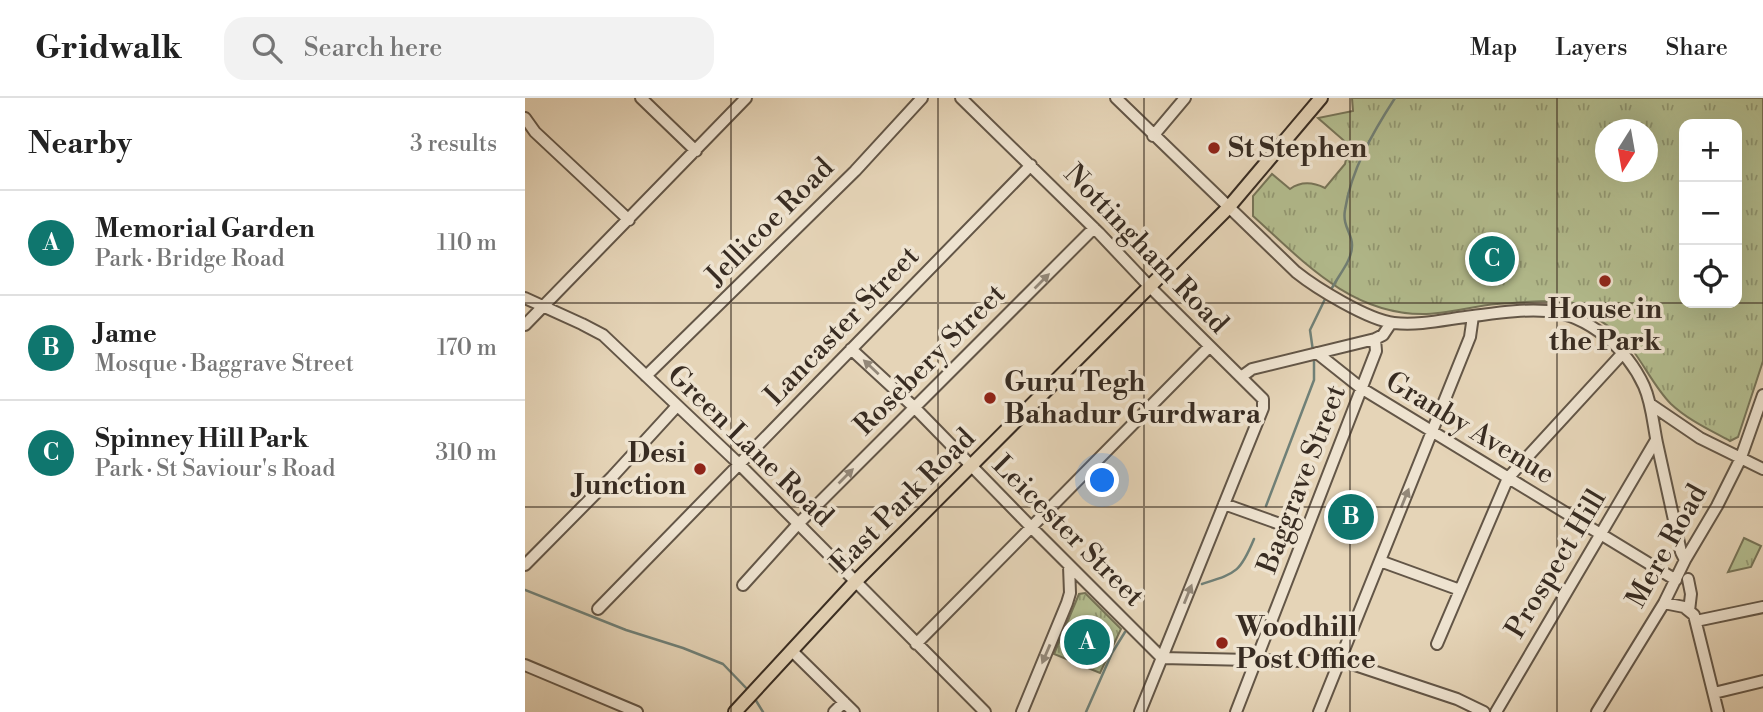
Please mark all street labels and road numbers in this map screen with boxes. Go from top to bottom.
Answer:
street label: Jellicoe Road [698,151,841,294]
street label: Nottingham Road [1056,157,1236,341]
street label: Lancaster Street [757,239,927,413]
street label: Rosebery Street [847,277,1013,443]
street label: Green Lane Road [660,358,840,534]
street label: Granby Avenue [1379,364,1561,492]
street label: Baggrave Street [1251,380,1353,578]
street label: East Park Road [823,421,983,581]
street label: Leicester Street [985,448,1151,614]
street label: Mere Road [1619,478,1715,614]
street label: Prospect Hill [1498,483,1614,645]

